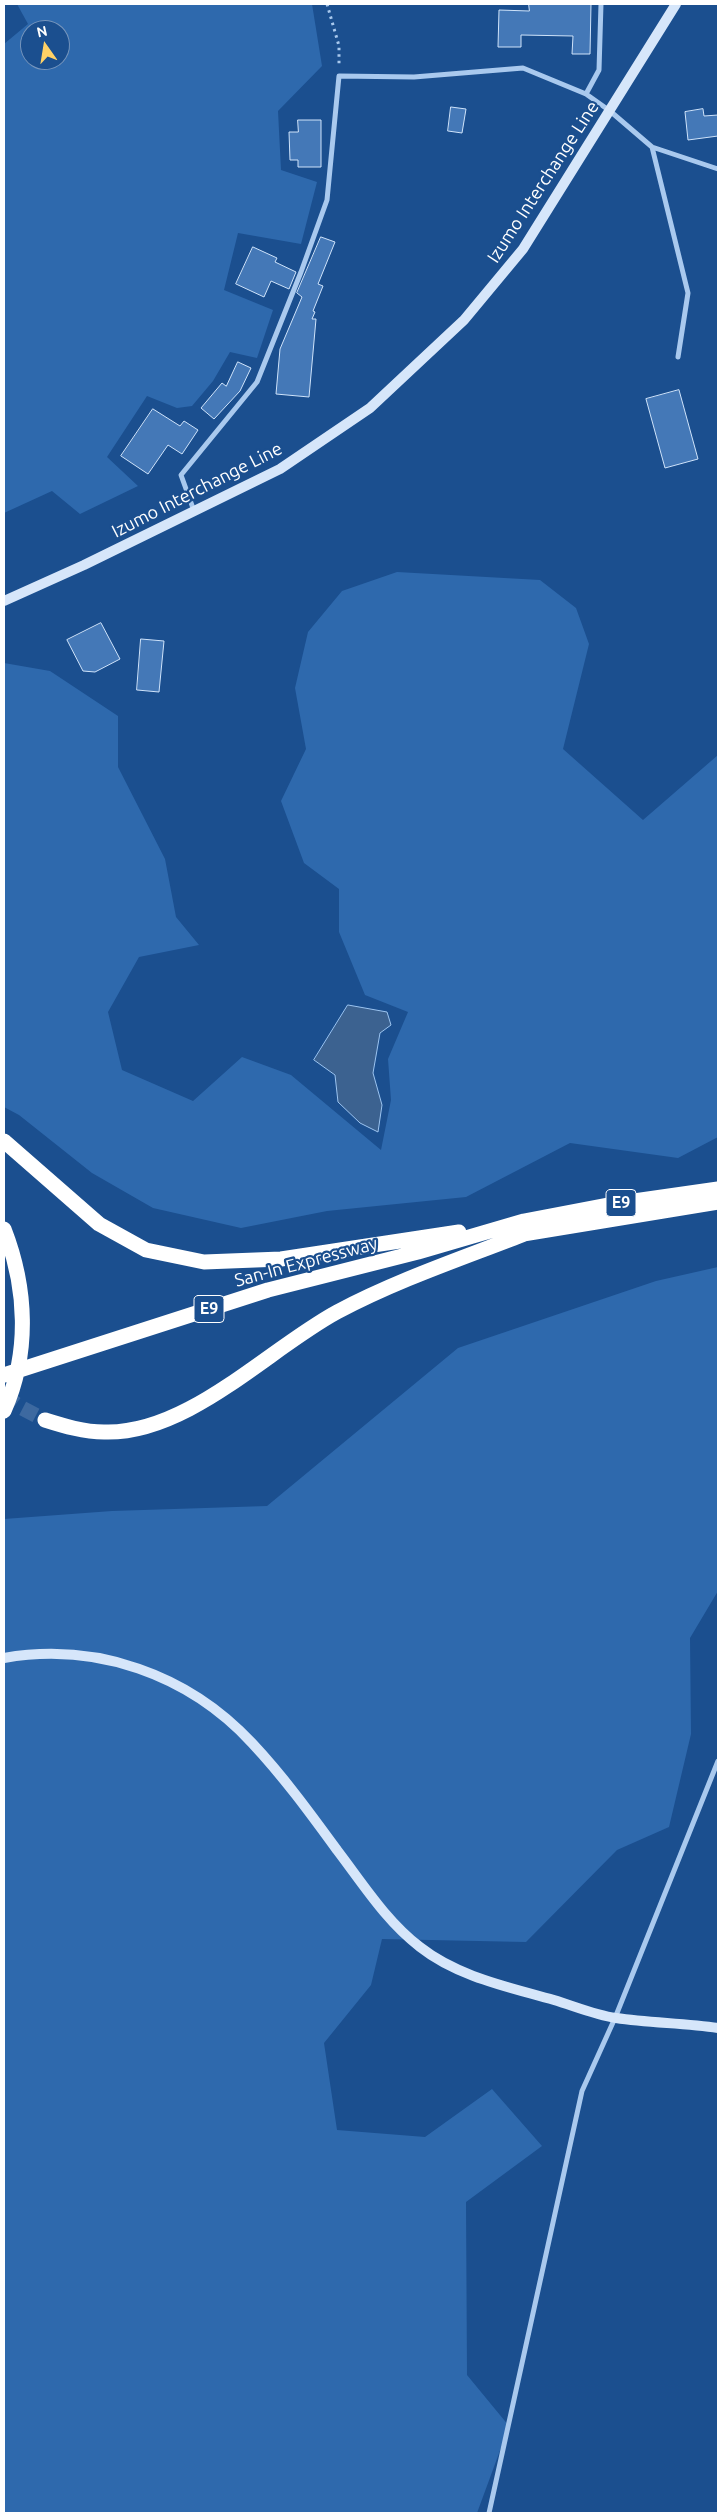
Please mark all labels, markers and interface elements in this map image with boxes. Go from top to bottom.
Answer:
north arrow [20,20,70,70]
text: N [35,22,49,40]
street label: Izumo Interchange Line [483,97,603,267]
street label: Izumo Interchange Line [108,438,286,542]
road number: E9 [606,1190,636,1216]
street label: San-In Expressway [232,1233,380,1291]
road number: E9 [194,1296,224,1322]

